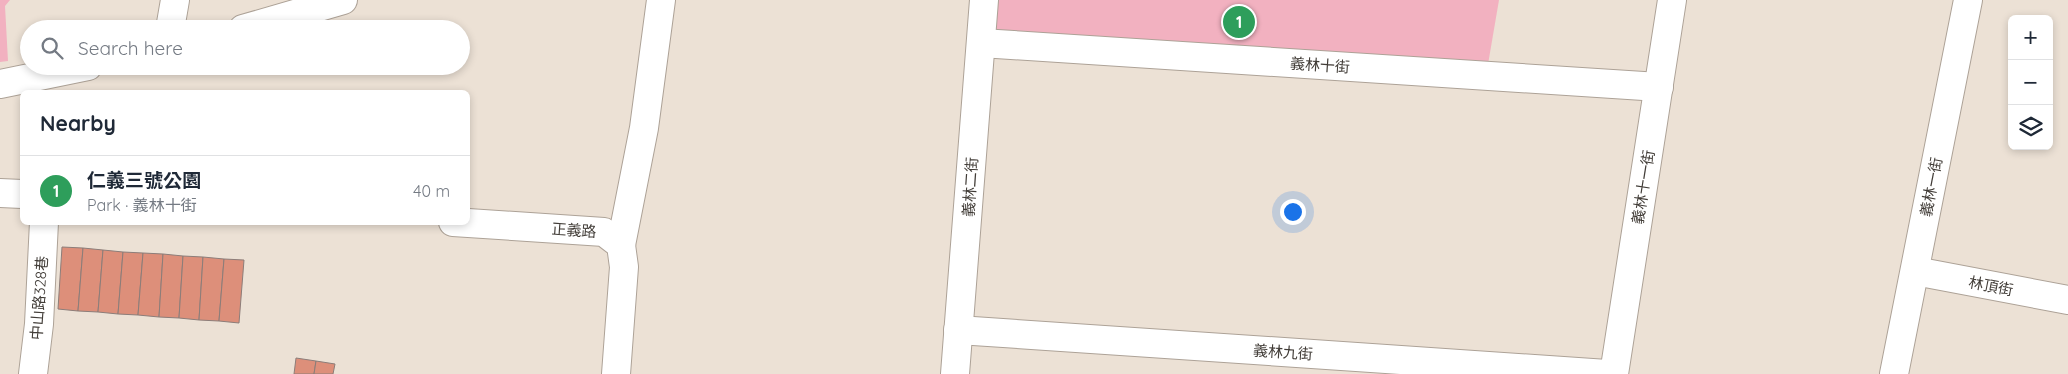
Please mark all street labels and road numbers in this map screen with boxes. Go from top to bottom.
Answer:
street label: 義林十街 [1289,53,1351,77]
street label: 義林十一街 [1628,148,1658,226]
street label: 義林二街 [958,156,982,218]
street label: 義林一街 [1916,156,1946,218]
street label: 正義路 [551,219,597,241]
street label: 中山路328巷 [27,255,51,341]
street label: 林頂街 [1967,272,2015,300]
street label: 義林九街 [1252,340,1314,364]

